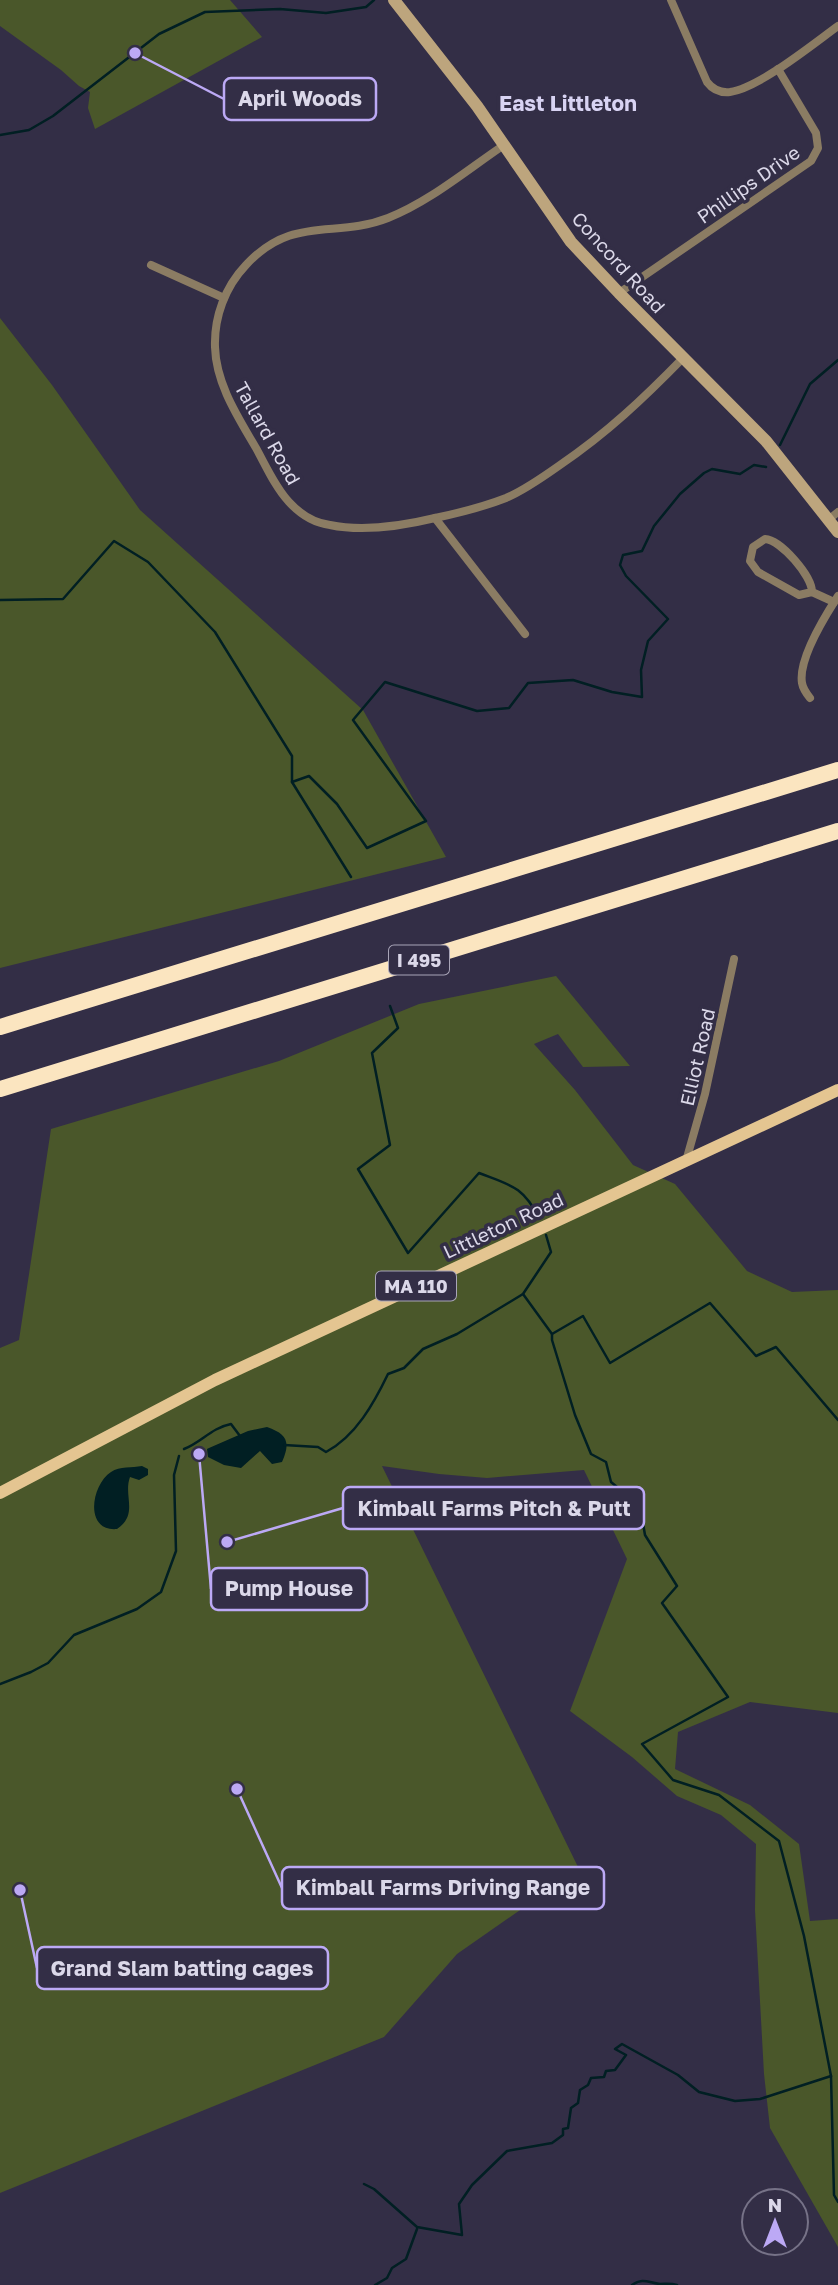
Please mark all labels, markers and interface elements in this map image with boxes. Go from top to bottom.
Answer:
callout: April Woods [224,78,376,120]
text: April Woods [238,85,362,111]
district label: East Littleton [499,90,637,116]
street label: Phillips Drive [692,140,804,228]
street label: Concord Road [568,207,670,317]
street label: Tallard Road [230,378,306,488]
road number: I 495 [389,945,449,974]
street label: Elliot Road [675,1006,719,1108]
street label: Littleton Road [439,1187,567,1263]
road number: MA 110 [376,1272,456,1301]
callout: Kimball Farms Pitch & Putt [343,1487,644,1529]
text: Kimball Farms Pitch & Putt [357,1495,631,1521]
callout: Pump House [211,1568,367,1610]
text: Pump House [225,1575,353,1601]
callout: Kimball Farms Driving Range [282,1867,604,1909]
text: Kimball Farms Driving Range [296,1874,590,1900]
callout: Grand Slam batting cages [37,1947,328,1989]
text: Grand Slam batting cages [51,1955,314,1981]
north arrow [740,2187,810,2257]
text: N [768,2193,782,2216]

